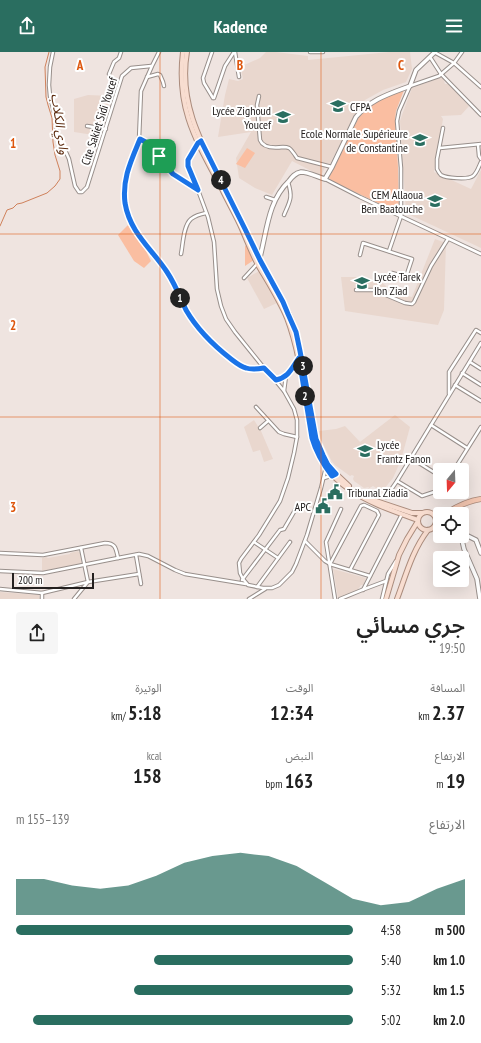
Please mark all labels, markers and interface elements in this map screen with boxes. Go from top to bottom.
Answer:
icon: share [16,15,38,37]
text: Kadence [213,15,268,38]
icon: menu [443,15,465,37]
text: A [76,57,84,74]
text: B [237,57,243,74]
text: C [398,57,404,74]
street label: Cite Sakiet Sidi Youcef [78,74,121,167]
water label: وادي الكلاب [45,92,73,156]
school or university icon: CFPA [329,97,347,115]
place label: CFPA [350,99,371,114]
place label: Lycée Zighoud Youcef [212,103,272,132]
school or university icon: Lycée Zighoud Youcef [274,108,292,126]
place label: Ecole Normale Supérieure de Constantine [301,126,408,155]
school or university icon: Ecole Normale Supérieure de Constantine [411,131,429,149]
text: 1 [10,135,16,152]
pin [142,139,176,173]
icon: arrive [148,145,170,167]
pin: 4 [211,170,231,190]
text: 4 [218,173,224,187]
place label: CEM Allaoua Ben Baatouche [361,187,423,216]
school or university icon: CEM Allaoua Ben Baatouche [426,192,444,210]
place label: Lycée Tarek Ibn Ziad [374,269,421,298]
school or university icon: Lycée Tarek Ibn Ziad [353,274,371,292]
pin: 1 [170,288,190,308]
text: 1 [177,291,183,305]
text: 2 [10,317,16,334]
pin: 3 [293,356,313,376]
text: 3 [300,359,306,373]
pin: 2 [295,386,315,406]
text: 2 [302,389,308,403]
place label: Lycée Frantz Fanon [377,437,431,466]
school or university icon: Lycée Frantz Fanon [356,442,374,460]
north arrow [433,463,469,499]
map controls [433,463,469,587]
public building icon: Tribunal Ziadia [326,483,344,501]
place label: Tribunal Ziadia [347,485,408,500]
public building icon: APC [314,497,332,515]
text: 3 [10,499,16,516]
place label: APC [295,499,311,514]
button: locate [433,507,469,543]
button: layers [433,551,469,587]
scale bar [12,571,94,590]
text: 200 m [18,573,42,587]
text: جري مسائي [356,611,465,639]
button: share [16,612,58,654]
text: 19:50 [439,640,465,657]
text: الوتيرة [135,681,162,695]
text: الوقت [286,681,313,695]
text: المسافة [430,681,465,695]
text: 5:18 [128,700,162,726]
text: 12:34 [270,700,313,726]
text: 2.37 [432,700,465,726]
text: /km [111,709,128,723]
text: km [418,709,432,723]
text: kcal [147,749,162,763]
text: النبض [285,749,313,763]
text: الارتفاع [435,749,465,763]
text: 158 [133,763,162,789]
text: 163 [285,768,313,794]
text: 19 [446,768,465,794]
text: bpm [266,777,285,791]
text: m [436,777,446,791]
text: 139–155 m [16,811,69,828]
text: الارتفاع [429,816,465,833]
text: 4:58 [381,922,401,939]
text: 500 m [435,922,465,939]
text: 5:40 [381,952,401,969]
text: 1.0 km [433,952,465,969]
text: 5:32 [381,982,401,999]
text: 1.5 km [433,982,465,999]
text: 5:02 [381,1012,401,1029]
text: 2.0 km [433,1012,465,1029]

